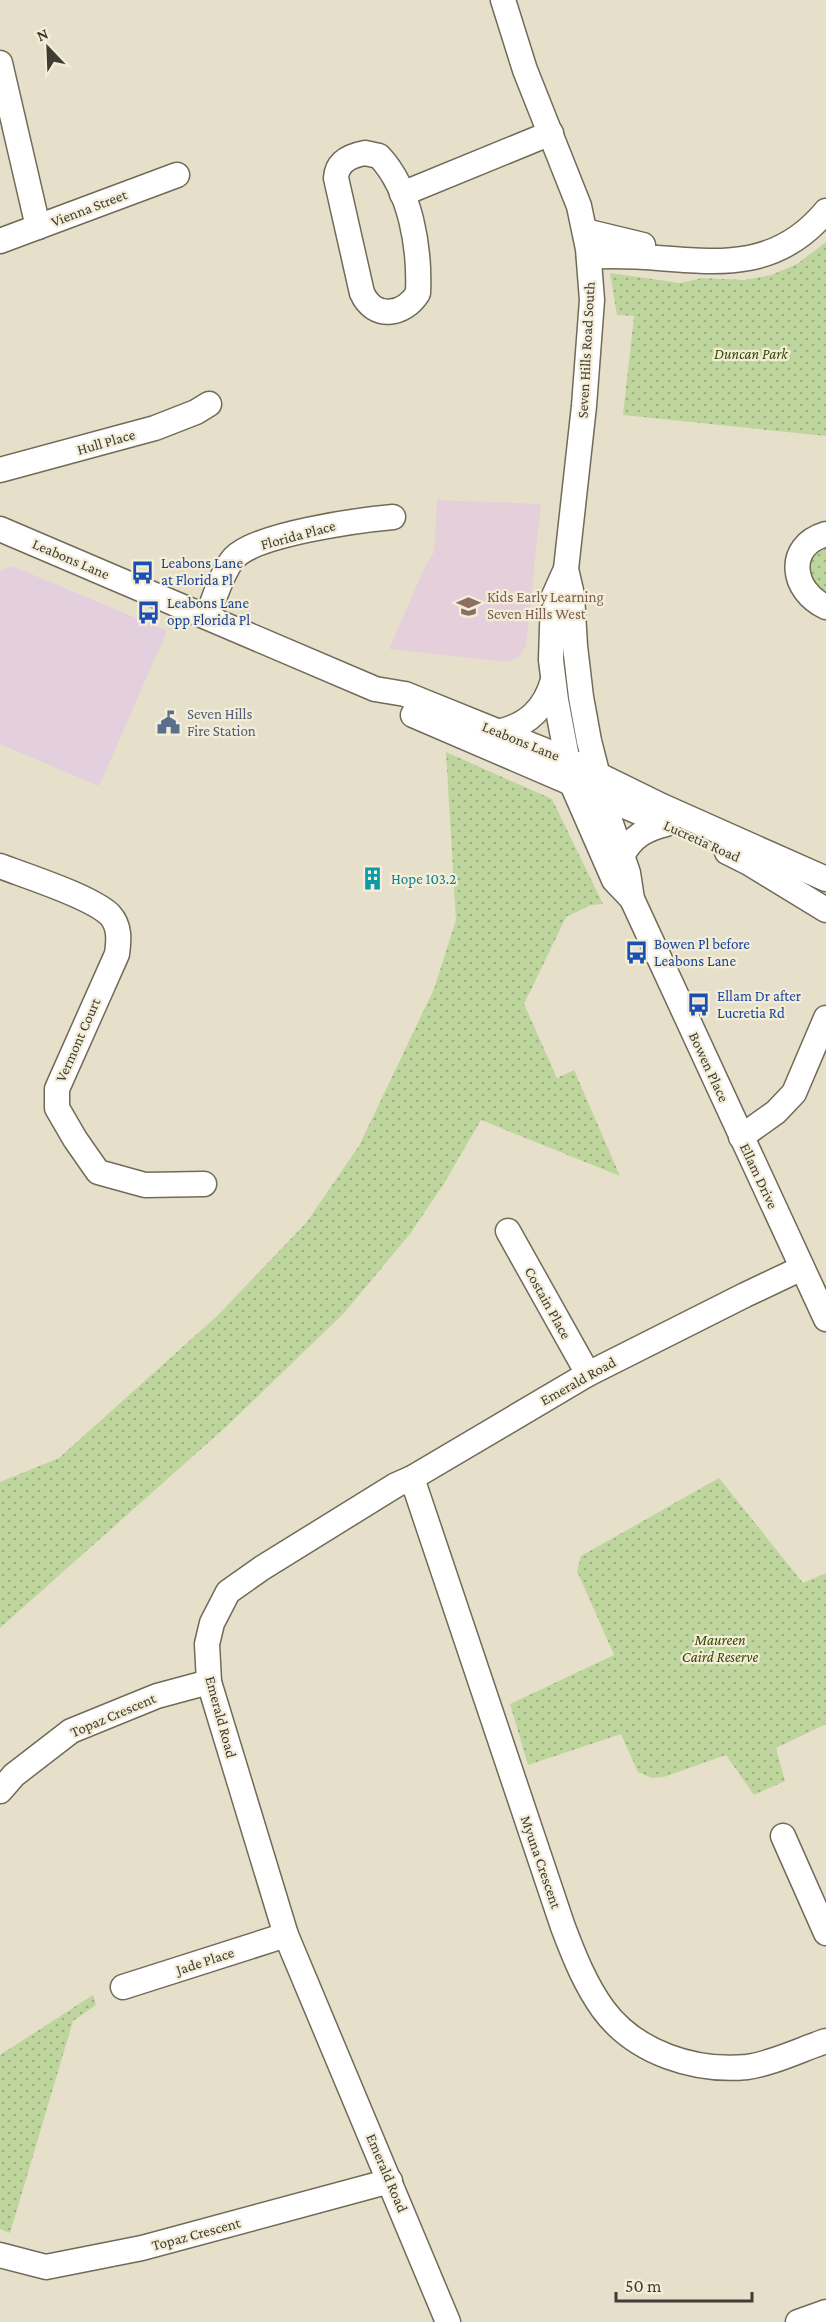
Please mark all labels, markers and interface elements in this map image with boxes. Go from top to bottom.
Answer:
north arrow [18,18,78,78]
text: N [34,25,51,45]
street label: Vienna Street [49,186,130,230]
street label: Seven Hills Road South [574,281,598,419]
park label: Duncan Park [714,346,789,362]
street label: Hull Place [75,426,137,458]
street label: Florida Place [259,517,338,553]
street label: Leabons Lane [30,536,112,583]
place label: Leabons Lane at Florida Pl [161,555,243,588]
bus stop icon: Leabons Lane at Florida Pl [130,559,156,585]
place label: Kids Early Learning Seven Hills West [487,589,604,622]
school or university icon: Kids Early Learning Seven Hills West [456,593,482,619]
place label: Leabons Lane opp Florida Pl [167,595,250,629]
bus stop icon: Leabons Lane opp Florida Pl [136,599,162,625]
place label: Seven Hills Fire Station [187,706,256,739]
public building icon: Seven Hills Fire Station [156,710,182,736]
street label: Leabons Lane [480,718,562,764]
street label: Lucretia Road [661,817,743,865]
building icon: Hope 103.2 [360,866,386,892]
place label: Hope 103.2 [391,871,456,888]
place label: Bowen Pl before Leabons Lane [654,936,750,969]
bus stop icon: Bowen Pl before Leabons Lane [623,940,649,966]
place label: Ellam Dr after Lucretia Rd [717,988,802,1021]
bus stop icon: Ellam Dr after Lucretia Rd [686,992,712,1018]
street label: Vermont Court [52,995,104,1084]
street label: Bowen Place [686,1030,732,1105]
street label: Ellam Drive [737,1141,781,1212]
street label: Costain Place [522,1264,575,1342]
street label: Emerald Road [537,1354,619,1408]
park label: Maureen Caird Reserve [682,1632,758,1665]
street label: Emerald Road [202,1674,240,1760]
street label: Topaz Crescent [68,1689,159,1741]
street label: Myuna Crescent [517,1813,565,1912]
street label: Jade Place [172,1944,237,1979]
street label: Emerald Road [363,2131,411,2215]
street label: Topaz Crescent [150,2214,243,2254]
scale bar [616,2265,752,2303]
text: 50 m [625,2276,662,2296]

